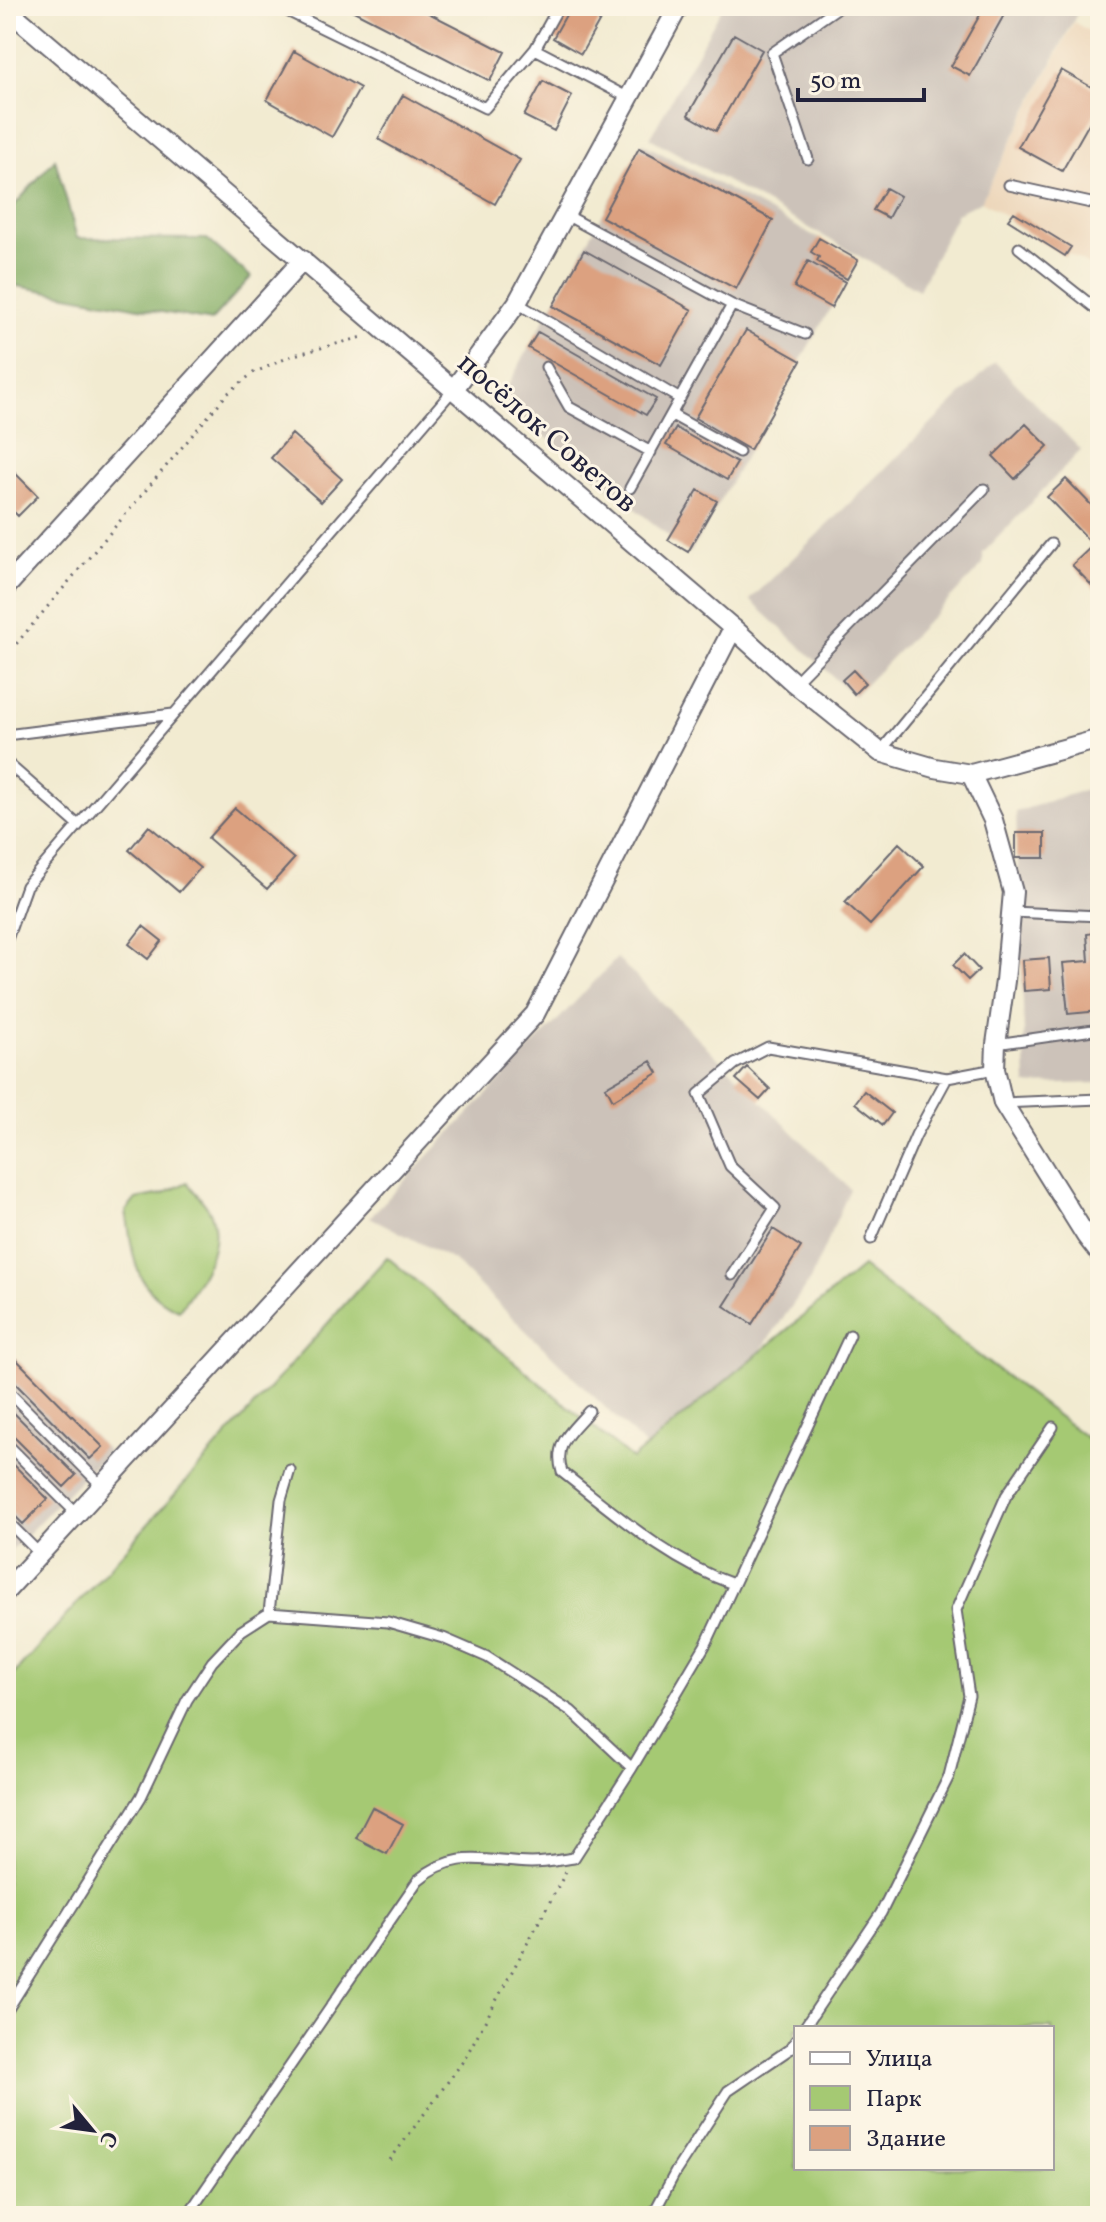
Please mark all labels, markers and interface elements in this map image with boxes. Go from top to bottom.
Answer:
scale bar [798,52,924,102]
text: 50 m [810,65,862,99]
street label: посёлок Советов [447,343,646,524]
legend [794,2026,1054,2170]
text: Улица [866,2043,933,2077]
text: Парк [866,2083,922,2117]
north arrow [52,2090,132,2170]
text: Здание [866,2123,946,2157]
text: С [90,2125,124,2152]

